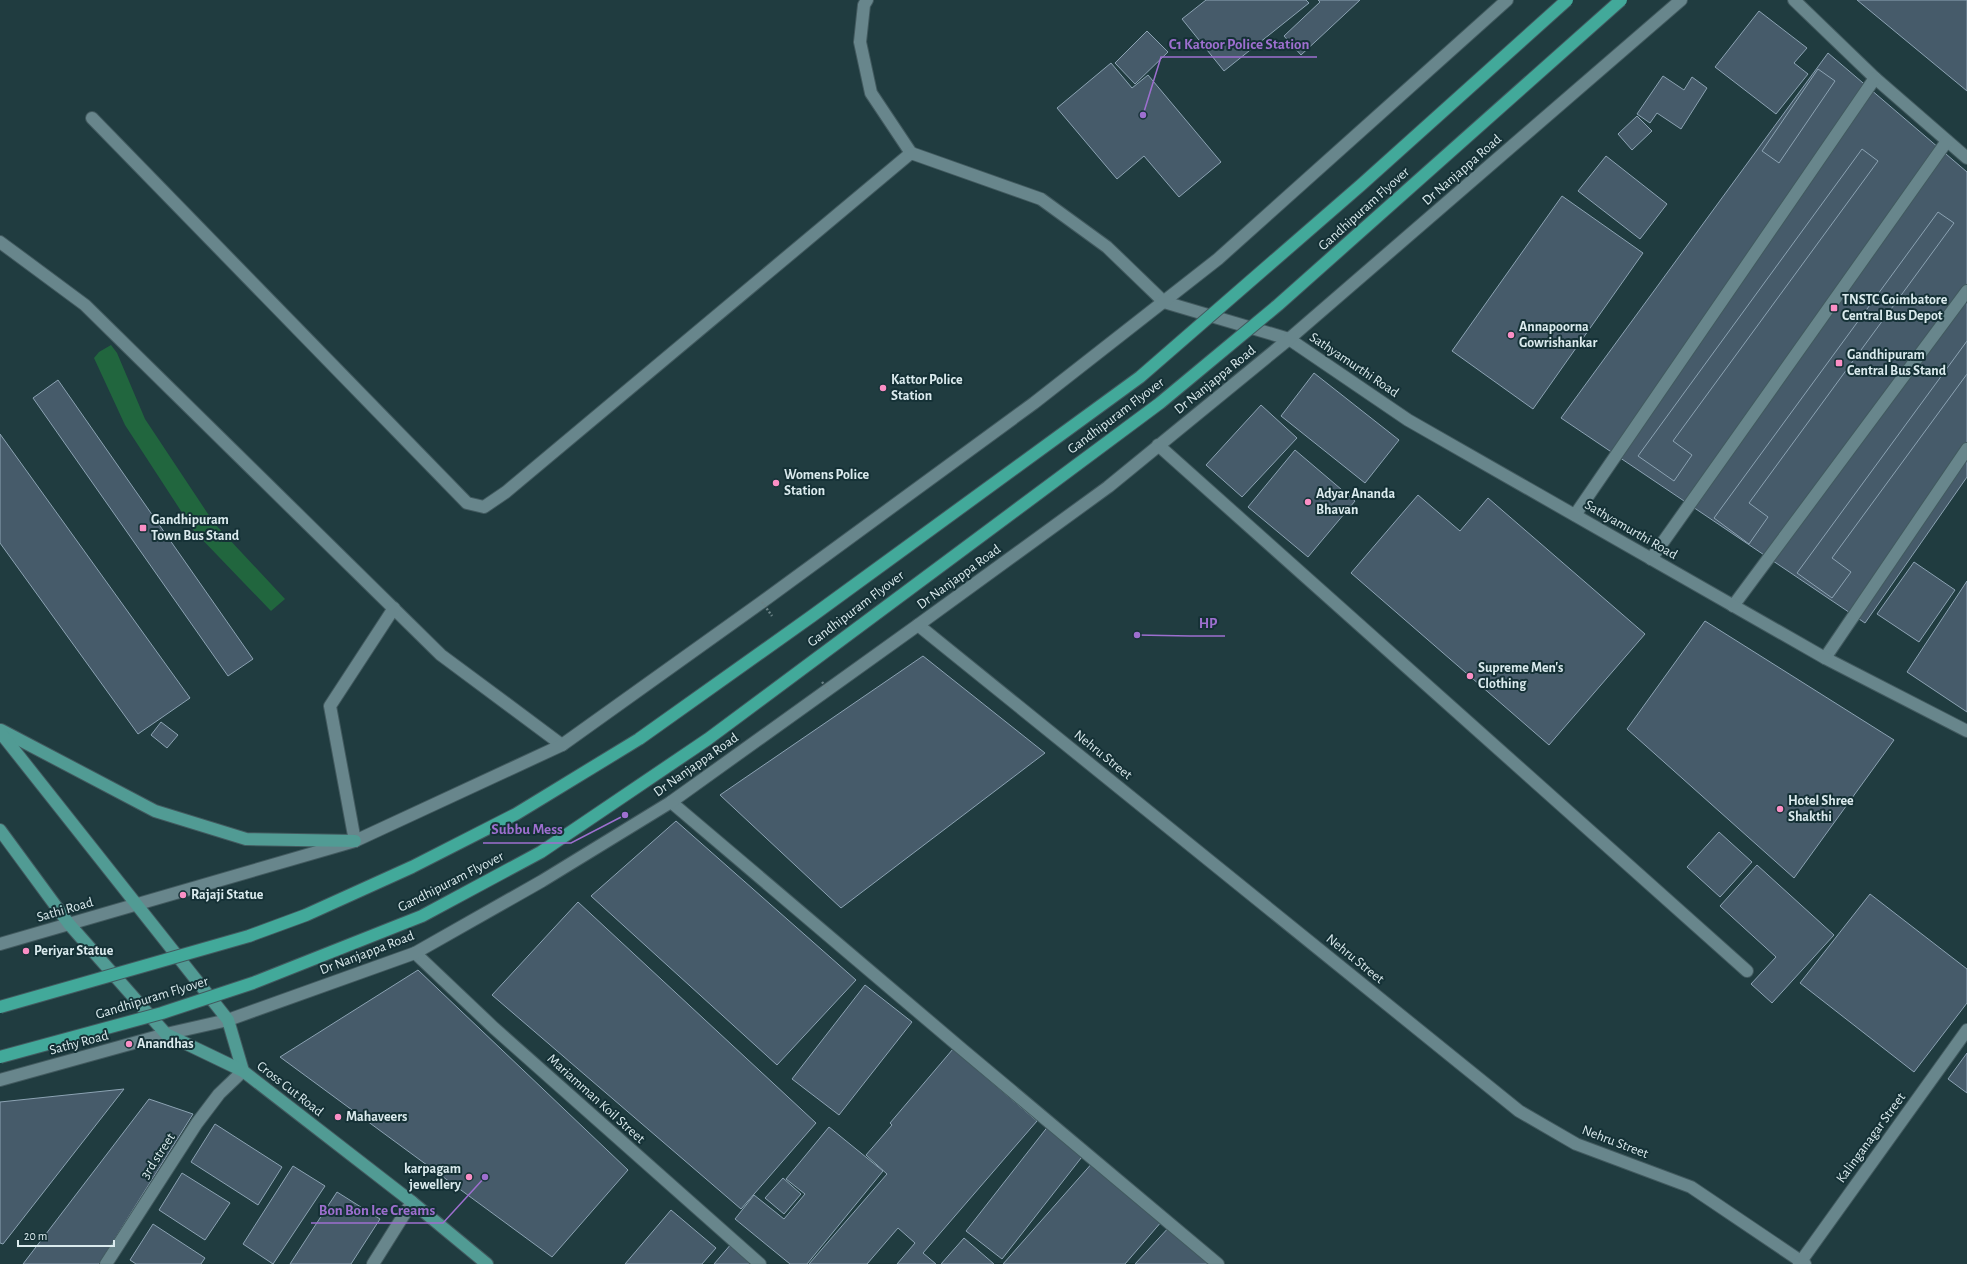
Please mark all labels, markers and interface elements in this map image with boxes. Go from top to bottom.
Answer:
callout: C1 Katoor Police Station [1161,30,1317,57]
text: C1 Katoor Police Station [1169,37,1309,52]
street label: Dr Nanjappa Road [1420,132,1504,208]
street label: Gandhipuram Flyover [1316,164,1412,253]
place label: TNSTC Coimbatore Central Bus Depot [1842,293,1948,323]
marker: TNSTC Coimbatore Central Bus Depot [1829,303,1839,313]
place label: Annapoorna Gowrishankar [1519,320,1597,350]
street label: Sathyamurthi Road [1307,330,1401,400]
marker: Annapoorna Gowrishankar [1506,330,1516,340]
street label: Dr Nanjappa Road [1172,343,1258,417]
place label: Gandhipuram Central Bus Stand [1847,348,1947,378]
marker: Gandhipuram Central Bus Stand [1834,358,1844,368]
place label: Kattor Police Station [891,373,963,403]
street label: Gandhipuram Flyover [1065,375,1167,457]
marker: Kattor Police Station [878,383,888,393]
place label: Womens Police Station [784,468,870,498]
marker: Womens Police Station [771,478,781,488]
place label: Adyar Ananda Bhavan [1316,487,1395,517]
marker: Adyar Ananda Bhavan [1303,497,1313,507]
street label: Sathyamurthi Road [1582,498,1680,562]
place label: Gandhipuram Town Bus Stand [151,513,240,543]
marker: Gandhipuram Town Bus Stand [138,523,148,533]
street label: Dr Nanjappa Road [915,542,1003,612]
street label: Gandhipuram Flyover [805,568,907,650]
callout: HP [1190,609,1225,636]
text: HP [1199,616,1218,631]
place label: Supreme Men's Clothing [1478,661,1563,691]
marker: Supreme Men's Clothing [1465,671,1475,681]
street label: Nehru Street [1071,728,1135,783]
street label: Dr Nanjappa Road [651,731,741,799]
place label: Hotel Shree Shakthi [1788,794,1854,824]
marker: Hotel Shree Shakthi [1775,804,1785,814]
callout: Subbu Mess [483,816,571,843]
text: Subbu Mess [491,822,563,837]
street label: Gandhipuram Flyover [396,849,507,915]
place label: Rajaji Statue [191,888,264,902]
marker: Rajaji Statue [178,890,188,900]
street label: Sathi Road [35,895,95,925]
street label: Dr Nanjappa Road [318,929,416,977]
street label: Nehru Street [1323,932,1387,987]
place label: Periyar Statue [34,944,114,958]
marker: Periyar Statue [21,946,31,956]
street label: Gandhipuram Flyover [94,974,210,1022]
street label: Sathy Road [48,1028,110,1058]
place label: Anandhas [137,1037,194,1051]
marker: Anandhas [124,1039,134,1049]
street label: Mariamman Koil Street [545,1052,648,1147]
street label: Cross Cut Road [254,1059,326,1119]
street label: Kalinganagar Street [1834,1090,1909,1186]
place label: Mahaveers [346,1110,407,1124]
marker: Mahaveers [333,1112,343,1122]
street label: Nehru Street [1580,1123,1651,1161]
street label: 3rd street [138,1130,178,1181]
place label: karpagam jewellery [404,1162,462,1192]
marker: karpagam jewellery [464,1172,474,1182]
callout: Bon Bon Ice Creams [311,1196,443,1223]
text: Bon Bon Ice Creams [319,1203,435,1218]
scale bar [18,1222,114,1248]
text: 20 m [24,1230,47,1242]

